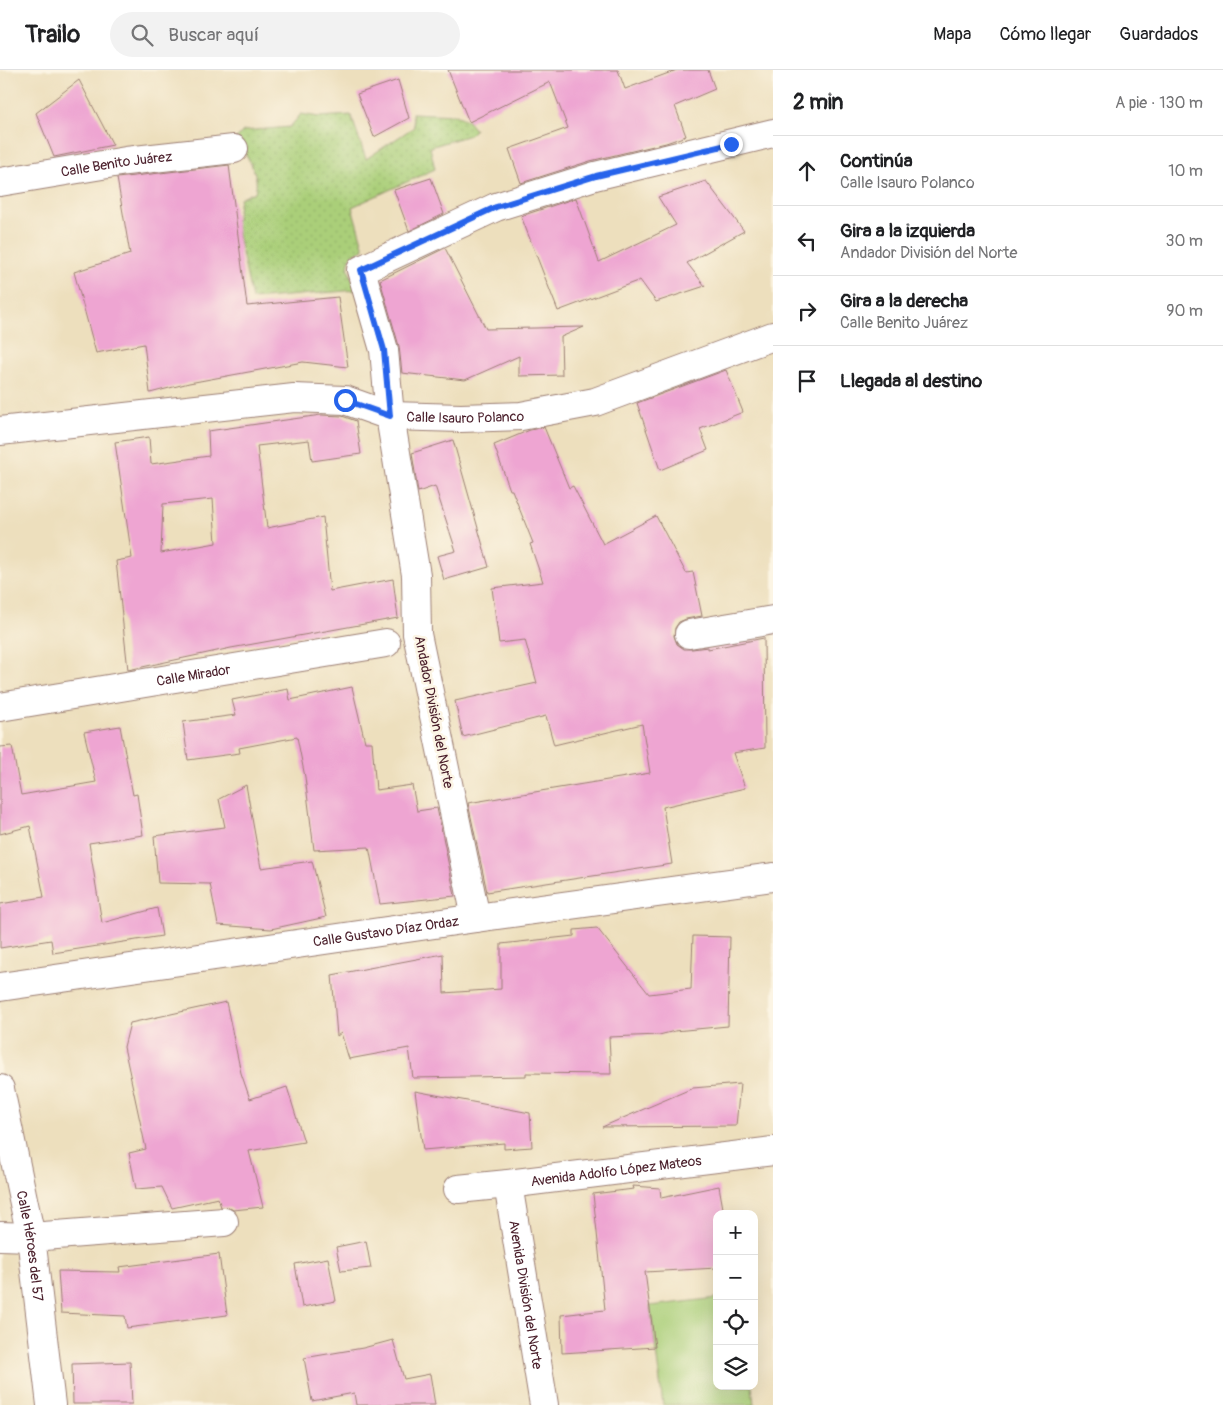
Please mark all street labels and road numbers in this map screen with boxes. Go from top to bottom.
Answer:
street label: Calle Benito Juárez [60,147,173,180]
street label: Calle Isauro Polanco [406,407,525,427]
street label: Andador División del Norte [411,634,457,790]
street label: Calle Mirador [155,660,232,689]
street label: Calle Gustavo Díaz Ordaz [312,912,460,950]
street label: Avenida Adolfo López Mateos [530,1151,703,1190]
street label: Calle Héroes del 57 [13,1189,47,1303]
street label: Avenida División del Norte [505,1219,547,1370]

